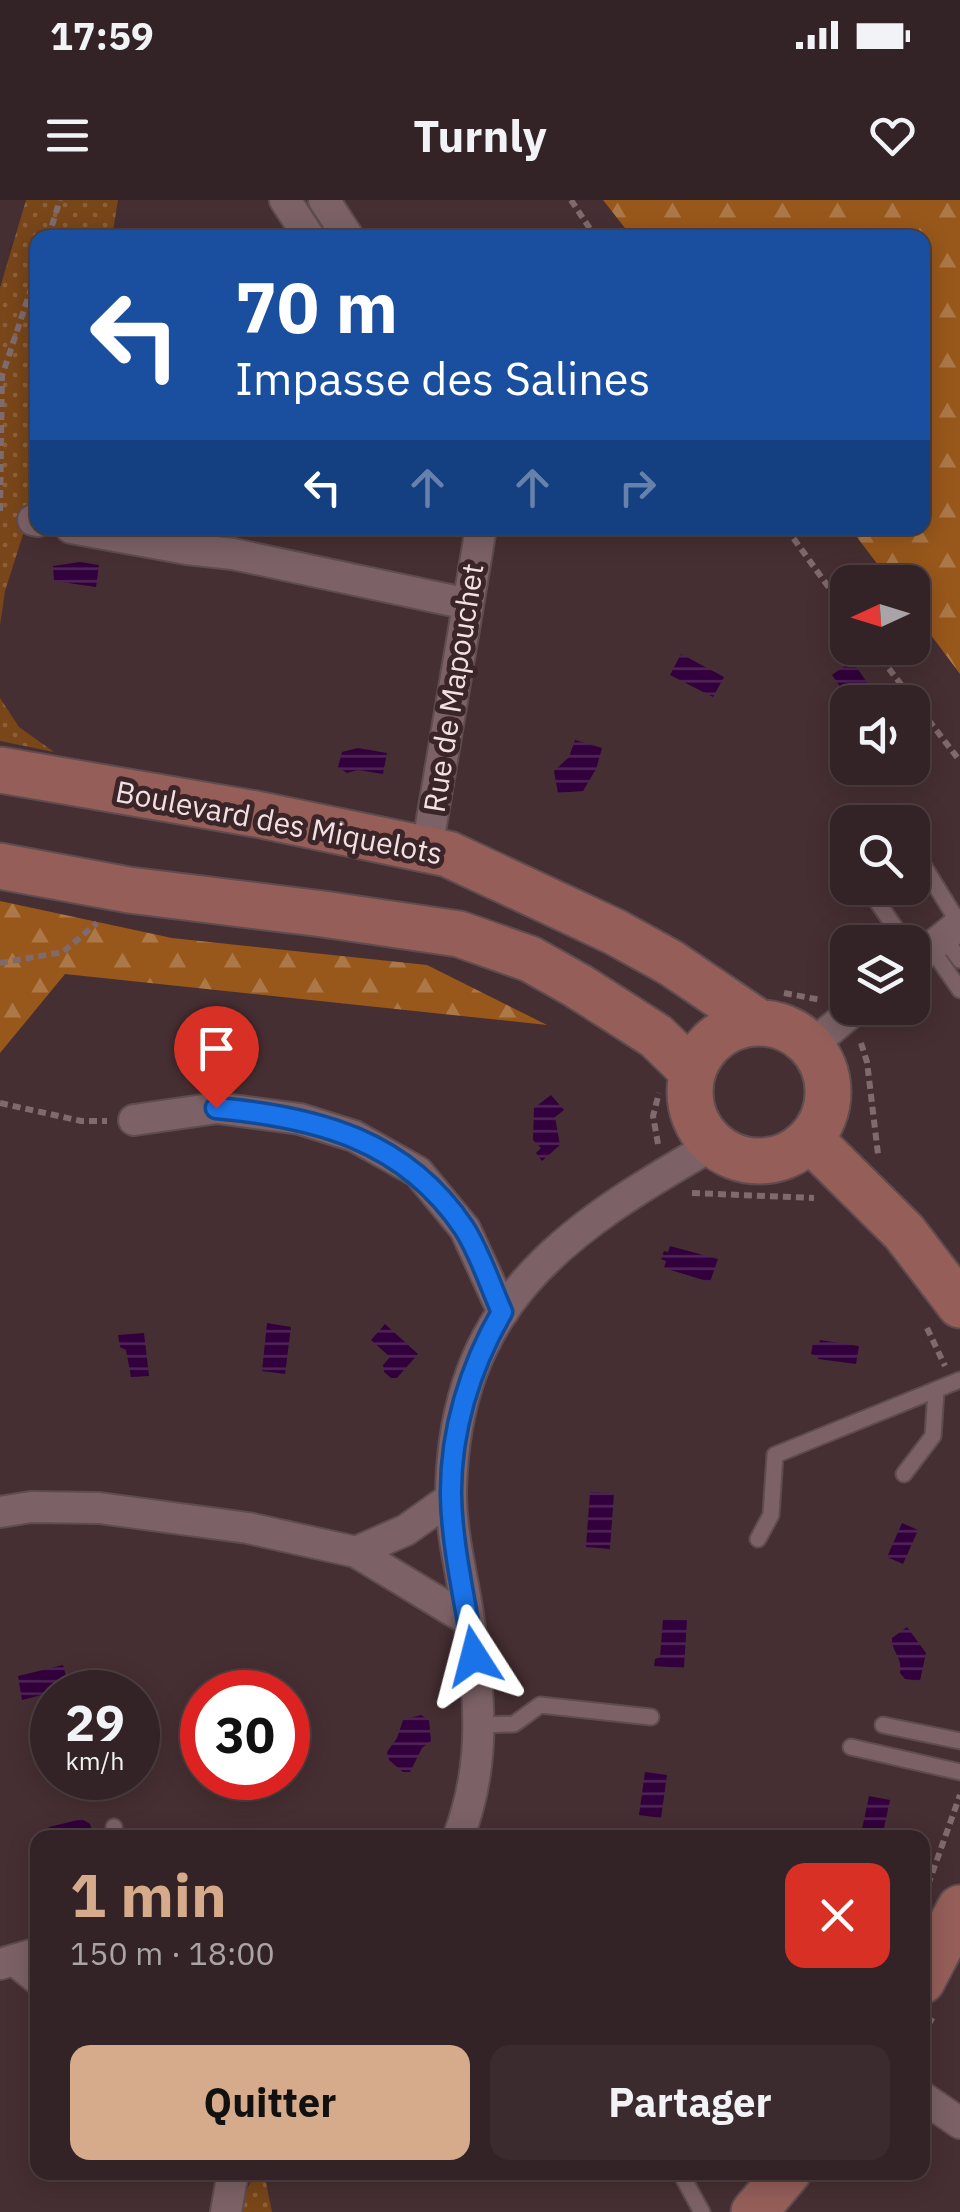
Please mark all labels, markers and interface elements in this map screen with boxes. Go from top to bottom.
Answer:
text: 17:59 [50,11,154,60]
text: Turnly [413,106,547,164]
icon: menu [40,108,95,163]
icon: heart [865,108,920,163]
text: 70 m [235,261,398,352]
icon: left [70,270,200,400]
text: Impasse des Salines [235,349,651,407]
icon: left [295,460,350,515]
icon: ahead [400,460,455,515]
icon: ahead [505,460,560,515]
icon: right [610,460,665,515]
street label: Rue de Mapouchet [414,561,491,815]
north arrow [830,565,930,665]
map controls [830,565,930,1025]
button: sound [830,685,930,785]
street label: Boulevard des Miquelots [113,771,446,872]
button: search [830,805,930,905]
button: layers [830,925,930,1025]
pin [174,1006,259,1109]
icon: arrive [189,1021,244,1076]
position arrow [422,1604,526,1708]
speed limit sign: 30 [180,1670,310,1800]
text: 29 [65,1690,125,1755]
text: km/h [66,1744,124,1777]
text: 1 min [70,1855,227,1934]
button: close [785,1863,890,1968]
text: 150 m · 18:00 [70,1932,275,1974]
button: Quitter [70,2045,470,2160]
button: Partager [490,2045,890,2160]

